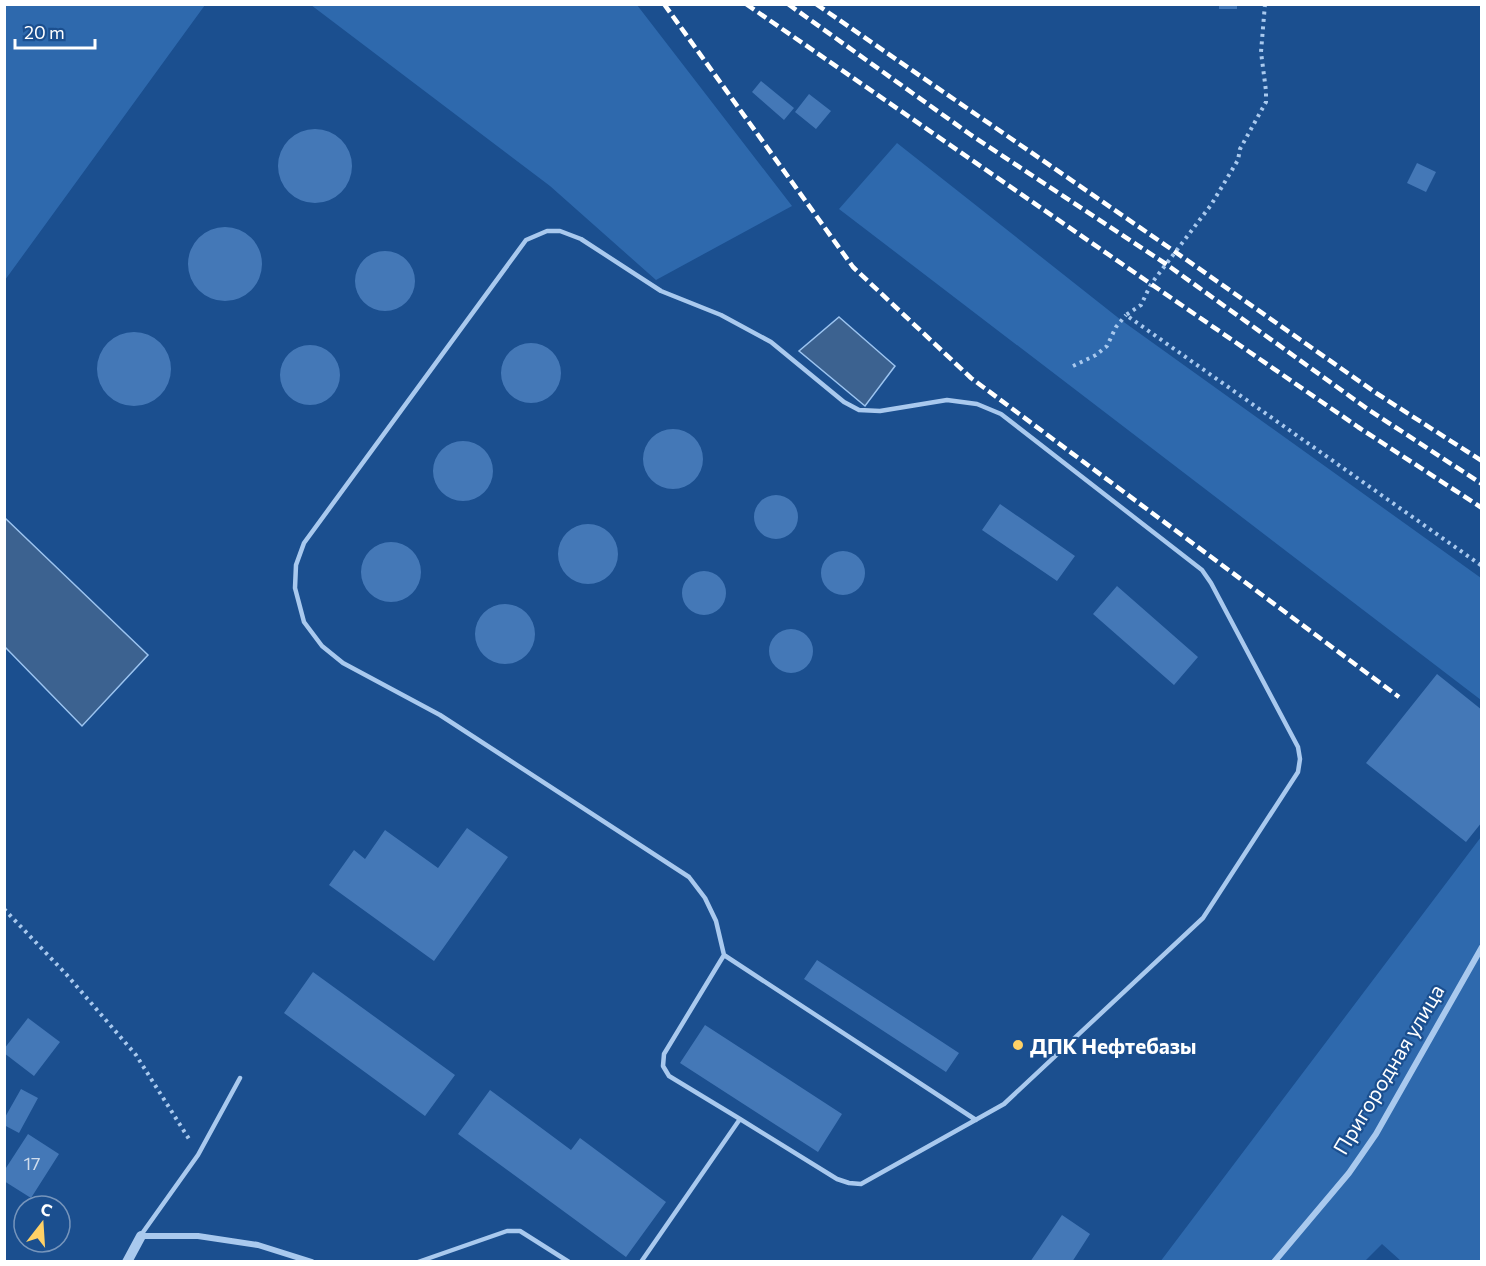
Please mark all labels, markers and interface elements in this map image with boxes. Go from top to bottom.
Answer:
scale bar [15,12,94,50]
text: 20 m [24,21,65,43]
street label: Пригородная улица [1327,979,1449,1159]
place label: ДПК Нефтебазы [1030,1033,1197,1058]
marker: ДПК Нефтебазы [1011,1038,1025,1052]
house number: 17 [23,1152,41,1174]
north arrow [12,1194,72,1254]
text: С [39,1198,55,1220]

